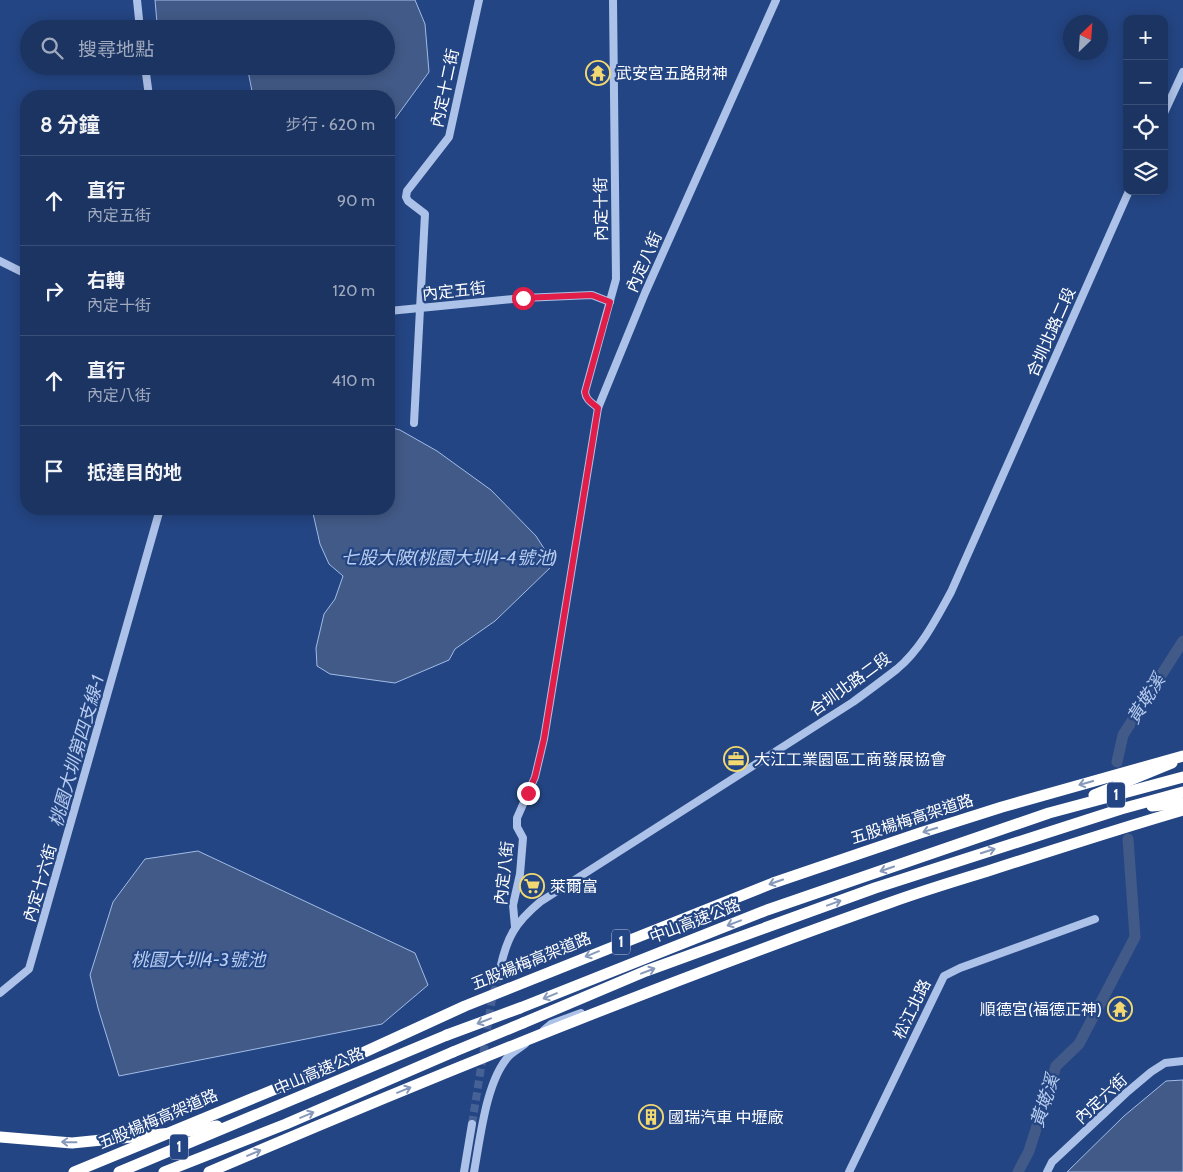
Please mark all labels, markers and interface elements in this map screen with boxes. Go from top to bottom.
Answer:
north arrow [1063,15,1108,60]
map controls [1123,15,1168,195]
button: + [1123,15,1168,60]
search box [20,20,395,75]
icon: search [38,34,66,62]
text: 搜尋地點 [78,38,154,61]
street label: 內定十二街 [427,47,463,129]
temple icon: 武安宮五路財神 [585,60,611,86]
button: − [1123,60,1168,105]
place label: 武安宮五路財神 [616,64,728,83]
button: locate [1123,105,1168,150]
text: 8 分鐘 [40,112,99,137]
text: 步行 · 620 m [286,115,375,134]
button: layers [1123,150,1168,195]
street label: 內定十街 [591,177,611,241]
text: 直行 [87,179,125,202]
icon: ahead [40,187,68,215]
text: 90 m [337,191,375,210]
text: 內定五街 [87,206,151,225]
street label: 內定八街 [622,229,666,295]
text: 右轉 [87,269,125,292]
icon: right [40,277,68,305]
street label: 內定五街 [421,278,487,304]
text: 120 m [333,281,375,300]
street label: 合圳北路二段 [1023,284,1079,380]
route start [512,287,535,310]
text: 內定十街 [87,296,151,315]
text: 直行 [87,359,125,382]
icon: ahead [40,367,68,395]
text: 410 m [332,371,375,390]
text: 內定八街 [87,386,151,405]
icon: arrive [40,457,68,485]
text: 抵達目的地 [87,461,182,484]
water label: 七股大陂(桃園大圳4-4號池) [341,547,557,569]
street label: 合圳北路二段 [806,648,894,720]
water label: 黃墘溪 [1122,668,1171,728]
water label: 桃園大圳第四支線-1 [45,672,109,829]
office icon: 大江工業園區工商發展協會 [723,746,749,772]
place label: 大江工業園區工商發展協會 [754,750,946,769]
one-way arrow [1078,779,1094,789]
route end [517,782,540,805]
road number: 1 [1107,782,1125,808]
street label: 五股楊梅高架道路 [848,790,976,848]
one-way arrow [922,825,938,835]
street label: 內定八街 [491,840,517,906]
street label: 內定十六街 [20,842,60,924]
one-way arrow [980,846,995,855]
one-way arrow [880,865,895,874]
supermarket icon: 萊爾富 [519,873,545,899]
place label: 萊爾富 [550,877,598,896]
one-way arrow [769,878,784,887]
street label: 中山高速公路 [647,895,743,947]
one-way arrow [826,898,841,907]
one-way arrow [726,919,742,928]
street label: 五股楊梅高架道路 [468,928,594,994]
road number: 1 [612,930,630,954]
water label: 桃園大圳4-3號池 [131,949,267,971]
one-way arrow [585,950,600,959]
one-way arrow [640,966,656,975]
street label: 松江北路 [889,976,935,1042]
one-way arrow [543,991,558,1001]
temple icon: 順德宮(福德正神) [1107,996,1133,1022]
place label: 順德宮(福德正神) [980,1000,1102,1019]
one-way arrow [477,1017,492,1027]
street label: 中山高速公路 [271,1043,367,1099]
water label: 黃墘溪 [1026,1069,1065,1130]
street label: 內定六街 [1071,1070,1131,1128]
street label: 五股楊梅高架道路 [95,1085,221,1153]
one-way arrow [396,1085,411,1094]
building icon: 國瑞汽車 中壢廠 [638,1104,664,1130]
place label: 國瑞汽車 中壢廠 [668,1108,784,1127]
one-way arrow [299,1109,314,1119]
road number: 1 [170,1134,188,1160]
one-way arrow [61,1137,77,1147]
one-way arrow [246,1147,261,1157]

